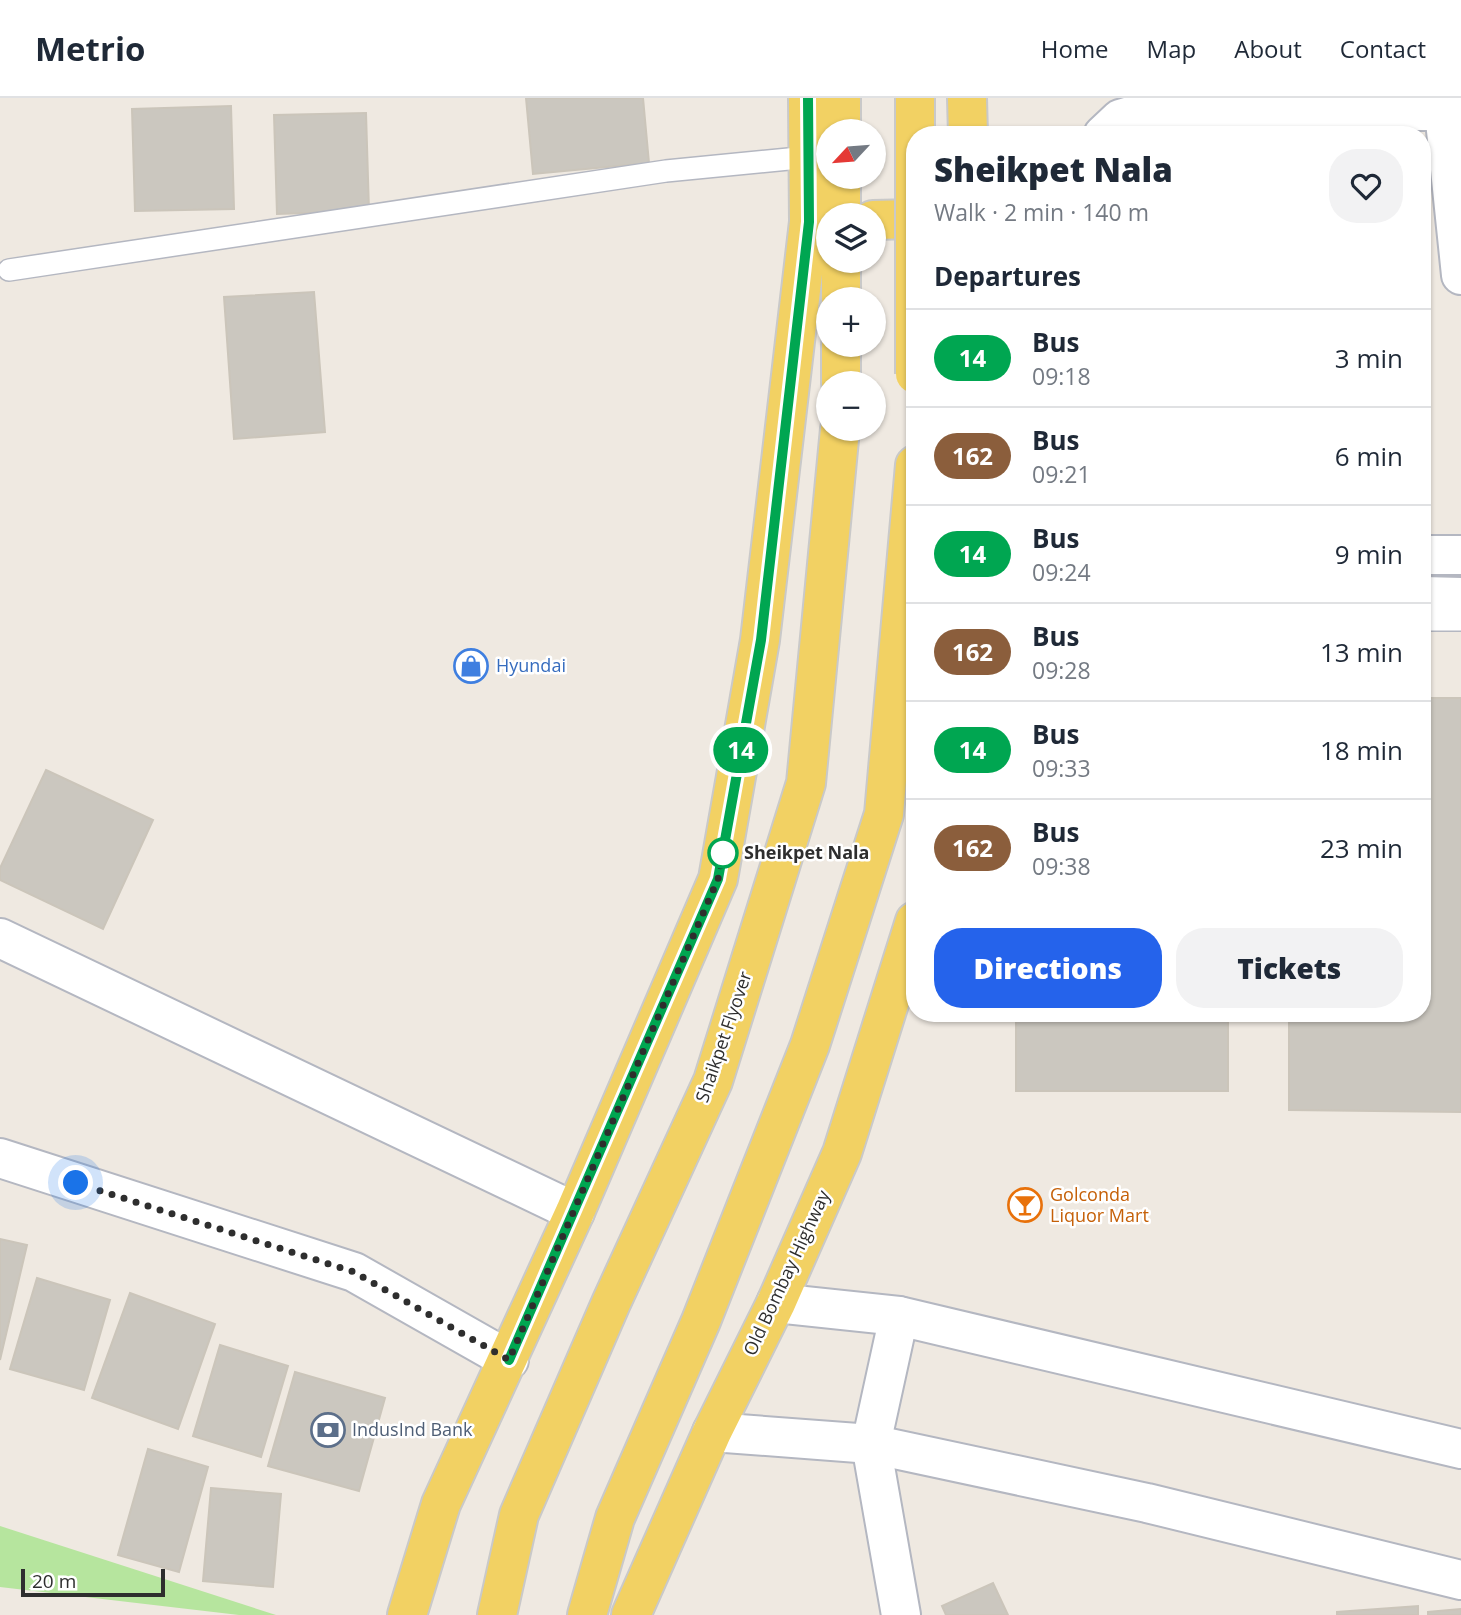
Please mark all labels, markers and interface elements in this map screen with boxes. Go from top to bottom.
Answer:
text: Metrio [35,26,145,71]
text: Home [1041,32,1109,65]
text: Map [1147,32,1196,65]
text: About [1234,32,1302,65]
text: Contact [1340,32,1426,65]
north arrow [816,119,886,189]
map controls [816,119,886,441]
text: Sheikpet Nala [934,147,1173,192]
button: heart [1329,149,1403,223]
text: Walk · 2 min · 140 m [934,196,1149,228]
button: layers [816,203,886,273]
text: Departures [934,258,1081,294]
button: + [816,287,886,357]
text: Bus [1032,324,1079,360]
text: 3 min [1335,340,1403,376]
text: 14 [959,341,986,374]
text: 09:18 [1032,360,1091,392]
button: − [816,371,886,441]
text: Bus [1032,422,1079,458]
text: 6 min [1335,438,1403,474]
text: 162 [952,439,993,472]
text: 09:21 [1032,458,1091,490]
text: Bus [1032,520,1079,556]
text: 9 min [1335,536,1403,572]
text: 14 [959,537,986,570]
text: 09:24 [1032,556,1091,588]
text: Bus [1032,618,1079,654]
text: 13 min [1320,634,1403,670]
text: 162 [952,635,993,668]
shop icon: Hyundai [452,647,490,685]
place label: Hyundai [496,653,566,677]
text: 09:28 [1032,654,1091,686]
text: Bus [1032,716,1079,752]
line badge: 14 [710,727,772,773]
text: 18 min [1320,732,1403,768]
text: 14 [727,733,755,766]
text: 14 [959,733,986,766]
text: 09:33 [1032,752,1091,784]
text: Bus [1032,814,1079,850]
text: 23 min [1320,830,1403,866]
text: 162 [952,831,993,864]
marker: Sheikpet Nala [708,838,738,868]
place label: Sheikpet Nala [744,840,869,864]
text: 09:38 [1032,850,1091,882]
button: Directions [934,928,1162,1008]
button: Tickets [1176,928,1403,1008]
street label: Shaikpet Flyover [689,967,757,1105]
your location [58,1165,93,1200]
place label: Golconda Liquor Mart [1050,1182,1149,1227]
street label: Old Bombay Highway [737,1185,835,1359]
bar icon: Golconda Liquor Mart [1006,1186,1044,1224]
bank icon: IndusInd Bank [309,1411,347,1449]
place label: IndusInd Bank [352,1417,473,1441]
scale bar [21,1566,164,1598]
text: 20 m [32,1568,76,1594]

